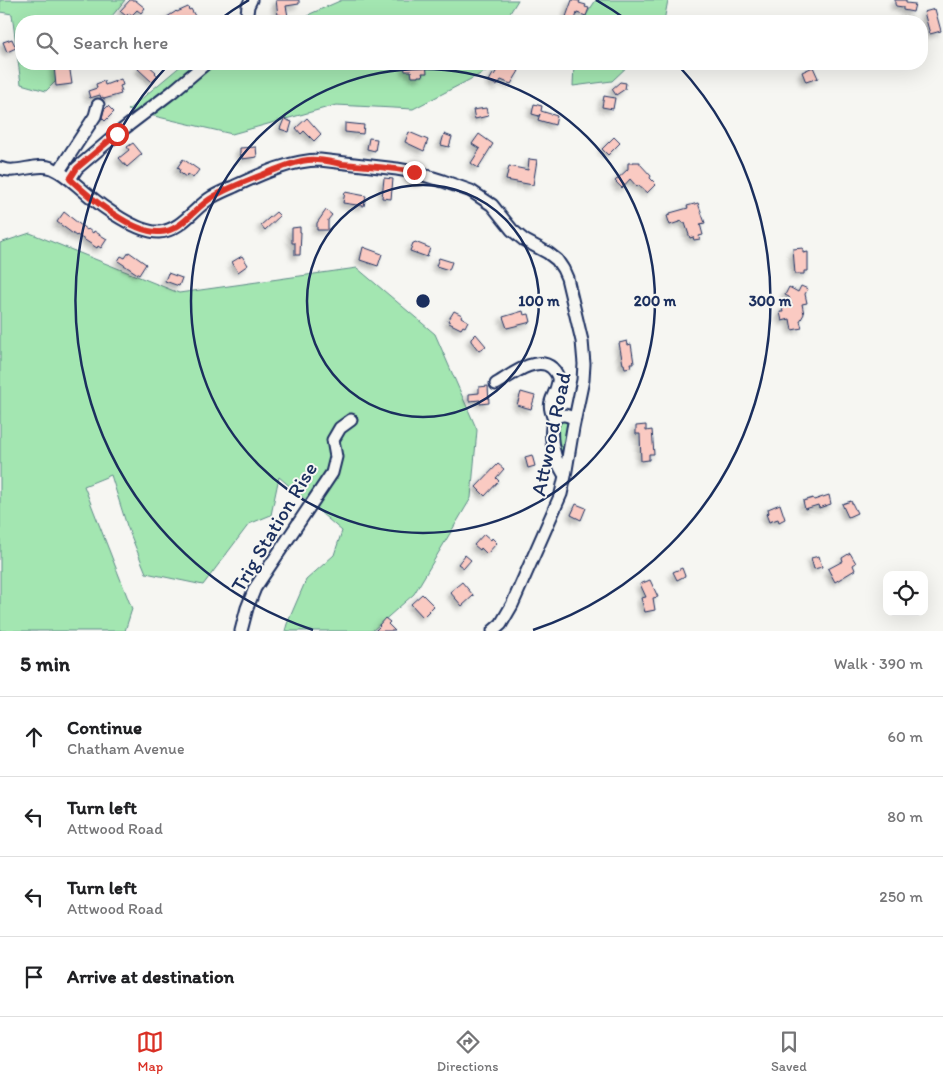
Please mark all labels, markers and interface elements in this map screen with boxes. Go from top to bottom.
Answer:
search box [15,15,928,70]
icon: search [33,29,61,57]
text: Search here [73,31,168,54]
route start [106,123,129,146]
route end [403,161,426,184]
centre of rings [414,292,432,310]
text: 100 m [518,292,560,310]
text: 200 m [634,292,677,310]
text: 300 m [749,292,792,310]
street label: Attwood Road [525,369,576,498]
street label: Trig Station Rise [225,457,322,596]
map controls [883,571,928,616]
button: locate [883,571,928,616]
text: 5 min [20,651,70,676]
text: Walk · 390 m [834,654,923,673]
text: Continue [67,716,142,739]
icon: ahead [20,723,48,751]
text: 60 m [888,727,923,746]
text: Chatham Avenue [67,739,185,758]
text: Turn left [67,796,137,819]
icon: left [20,803,48,831]
text: 80 m [887,807,923,826]
text: Attwood Road [67,819,163,838]
text: Turn left [67,876,137,899]
icon: left [20,883,48,911]
text: 250 m [879,887,923,906]
text: Attwood Road [67,899,163,918]
icon: arrive [20,963,48,991]
text: Arrive at destination [67,965,234,988]
tab: Map [136,1028,164,1075]
tab: Directions [437,1028,498,1075]
tab: Saved [771,1028,807,1075]

